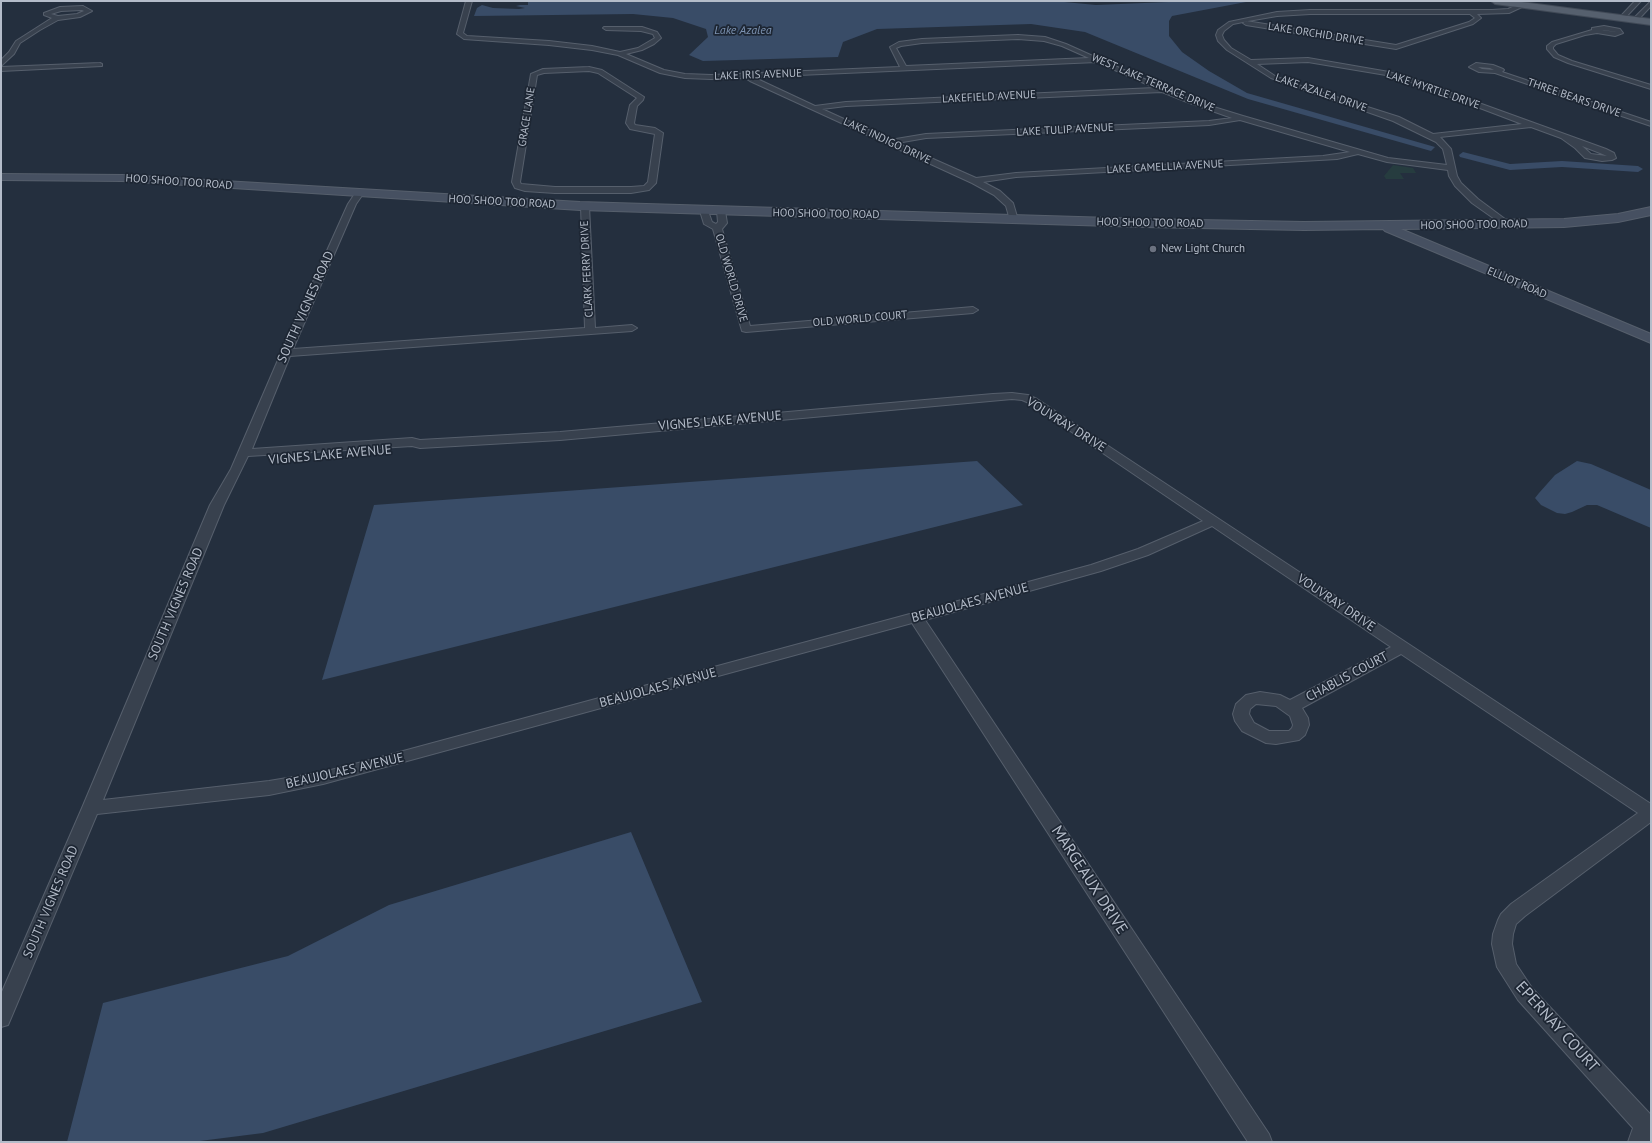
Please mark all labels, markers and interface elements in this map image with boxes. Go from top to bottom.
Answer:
street label: LAKE ORCHID DRIVE [1267,20,1365,48]
water label: Lake Azalea [714,24,772,38]
street label: WEST LAKE TERRACE DRIVE [1089,51,1217,115]
street label: LAKE IRIS AVENUE [714,67,802,83]
street label: LAKE MYRTLE DRIVE [1384,68,1482,112]
street label: LAKE AZALEA DRIVE [1273,71,1369,115]
street label: THREE BEARS DRIVE [1526,76,1622,120]
street label: GRACE LANE [516,86,538,148]
street label: LAKEFIELD AVENUE [942,88,1036,106]
street label: LAKE INDIGO DRIVE [841,115,933,167]
street label: LAKE TULIP AVENUE [1016,121,1114,139]
street label: LAKE CAMELLIA AVENUE [1106,157,1224,177]
street label: HOO SHOO TOO ROAD [125,172,233,192]
street label: HOO SHOO TOO ROAD [448,193,556,211]
street label: HOO SHOO TOO ROAD [772,206,880,222]
street label: HOO SHOO TOO ROAD [1096,215,1204,231]
street label: HOO SHOO TOO ROAD [1420,217,1528,233]
street label: CLARK FERRY DRIVE [578,220,596,318]
street label: OLD WORLD DRIVE [712,232,750,324]
place label: New Light Church [1161,242,1245,256]
marker: New Light Church [1148,244,1158,254]
street label: SOUTH VIGNES ROAD [274,249,338,365]
street label: ELLIOT ROAD [1485,265,1549,301]
street label: OLD WORLD COURT [812,308,908,330]
street label: VOUVRAY DRIVE [1023,394,1109,456]
street label: VIGNES LAKE AVENUE [658,408,782,434]
street label: VIGNES LAKE AVENUE [268,442,392,468]
street label: SOUTH VIGNES ROAD [145,545,207,663]
street label: VOUVRAY DRIVE [1294,571,1378,635]
street label: BEAUJOLAES AVENUE [910,580,1030,626]
street label: CHABLIS COURT [1303,649,1391,705]
street label: BEAUJOLAES AVENUE [598,665,718,711]
street label: BEAUJOLAES AVENUE [284,750,406,792]
street label: MARGEAUX DRIVE [1047,822,1131,938]
street label: SOUTH VIGNES ROAD [20,843,82,961]
street label: EPERNAY COURT [1511,978,1603,1076]

